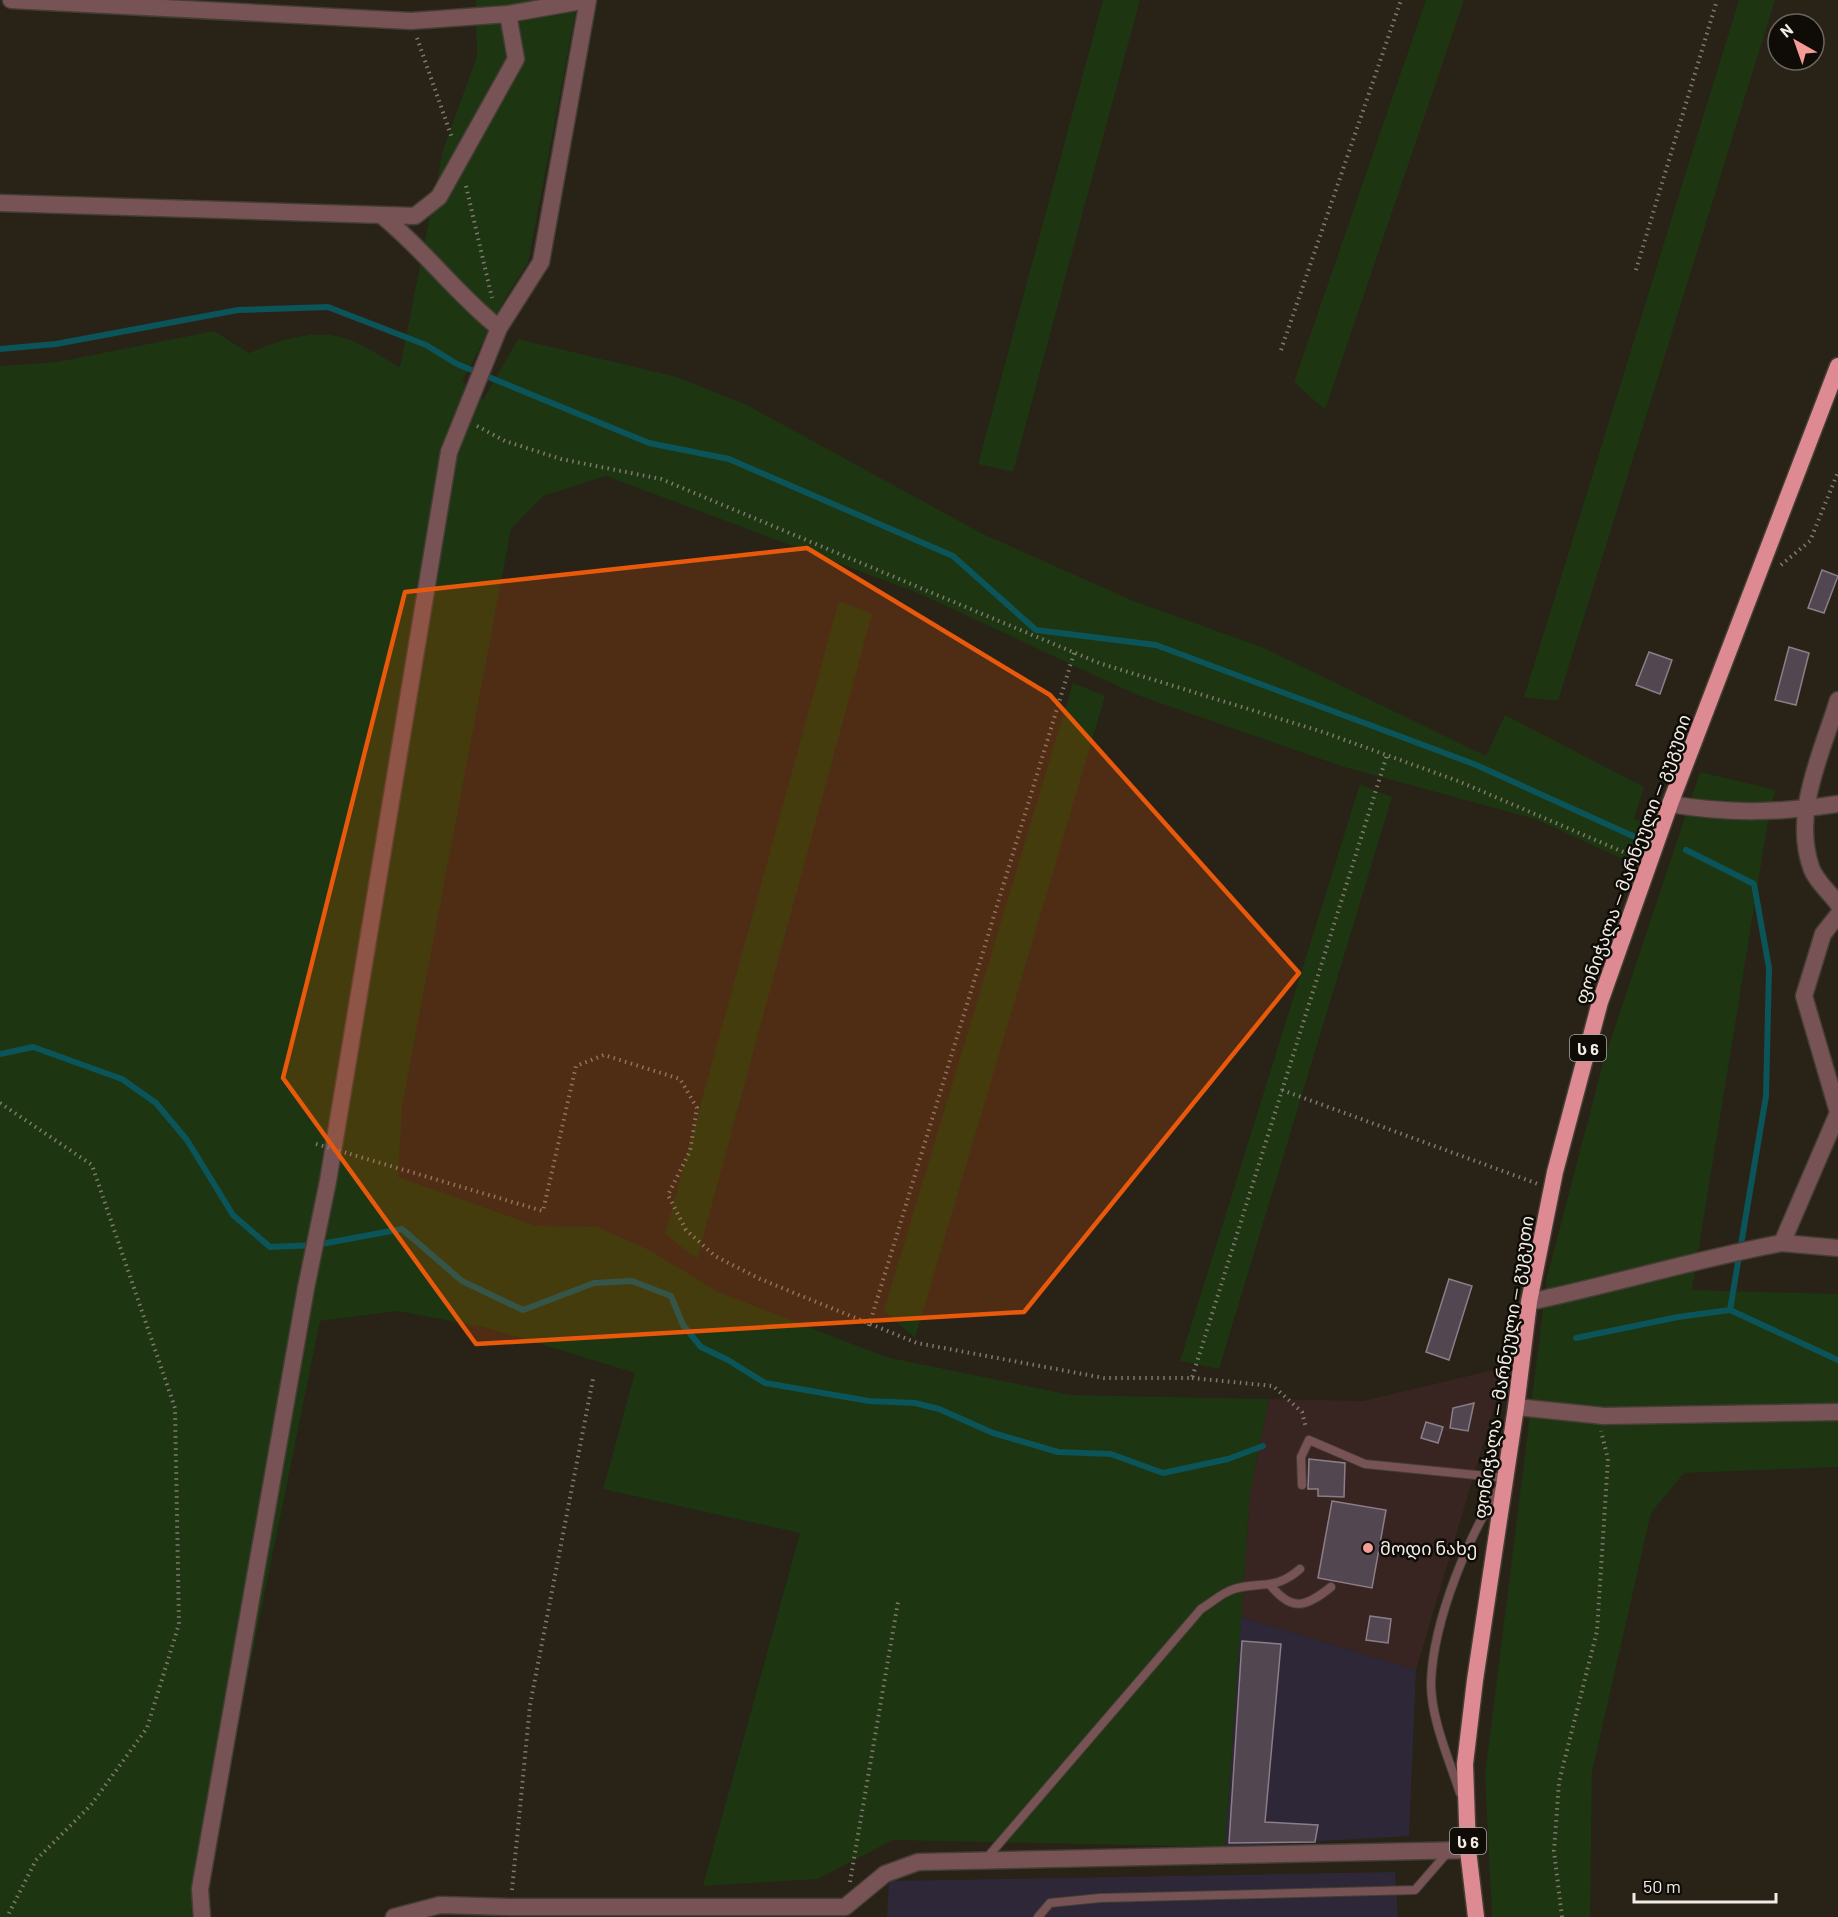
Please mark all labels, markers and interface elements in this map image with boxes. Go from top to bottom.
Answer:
north arrow [1766,12,1826,72]
text: N [1776,19,1796,41]
street label: ფონიჭალა — მარნეული — გუგუთი [1569,711,1696,1007]
road number: ს 6 [1570,1035,1606,1061]
street label: ფონიჭალა — მარნეული — გუგუთი [1468,1214,1539,1520]
place label: მოდი ნახე [1380,1537,1477,1560]
marker: მოდი ნახე [1361,1541,1375,1555]
road number: ს 6 [1450,1828,1486,1854]
scale bar [1634,1866,1776,1904]
text: 50 m [1643,1875,1681,1897]

